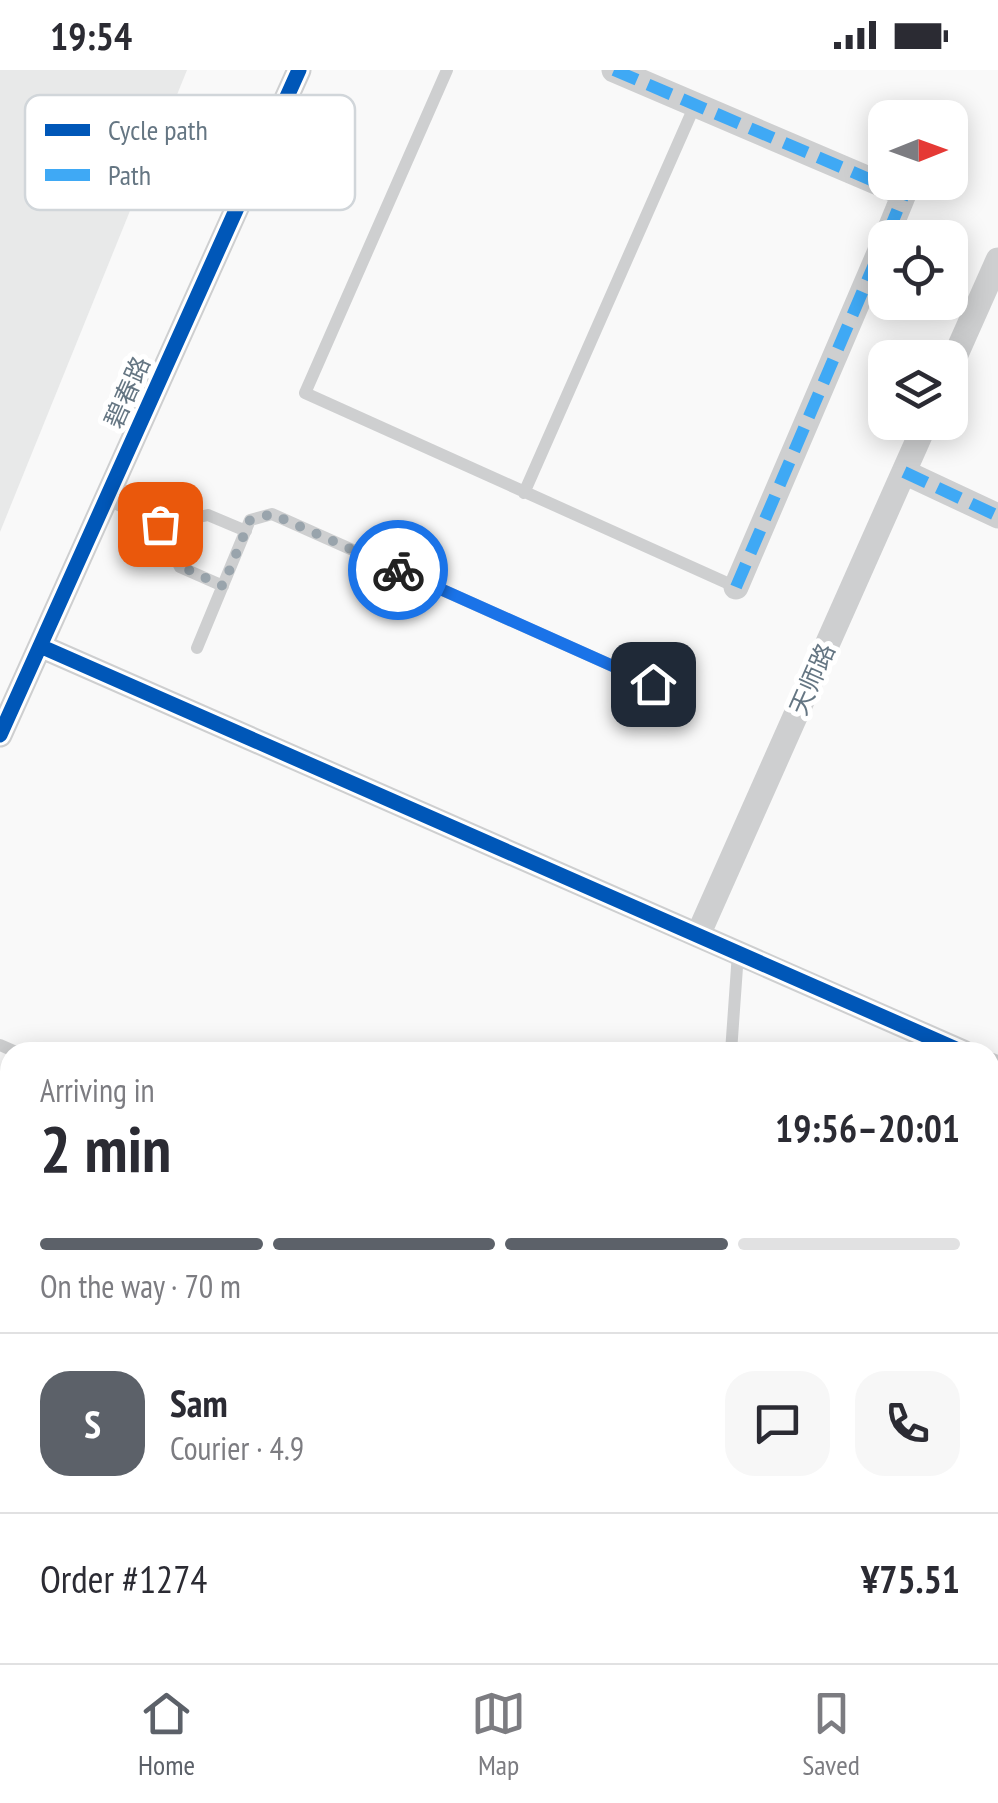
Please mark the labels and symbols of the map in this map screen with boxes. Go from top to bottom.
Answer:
legend [25,95,355,210]
north arrow [868,100,968,200]
text: Cycle path [108,111,208,148]
text: Path [108,156,151,193]
street label: 碧春路 [97,351,157,433]
pin [118,482,203,567]
courier [348,520,448,620]
street label: 天师路 [782,638,842,720]
pin [611,642,696,727]

